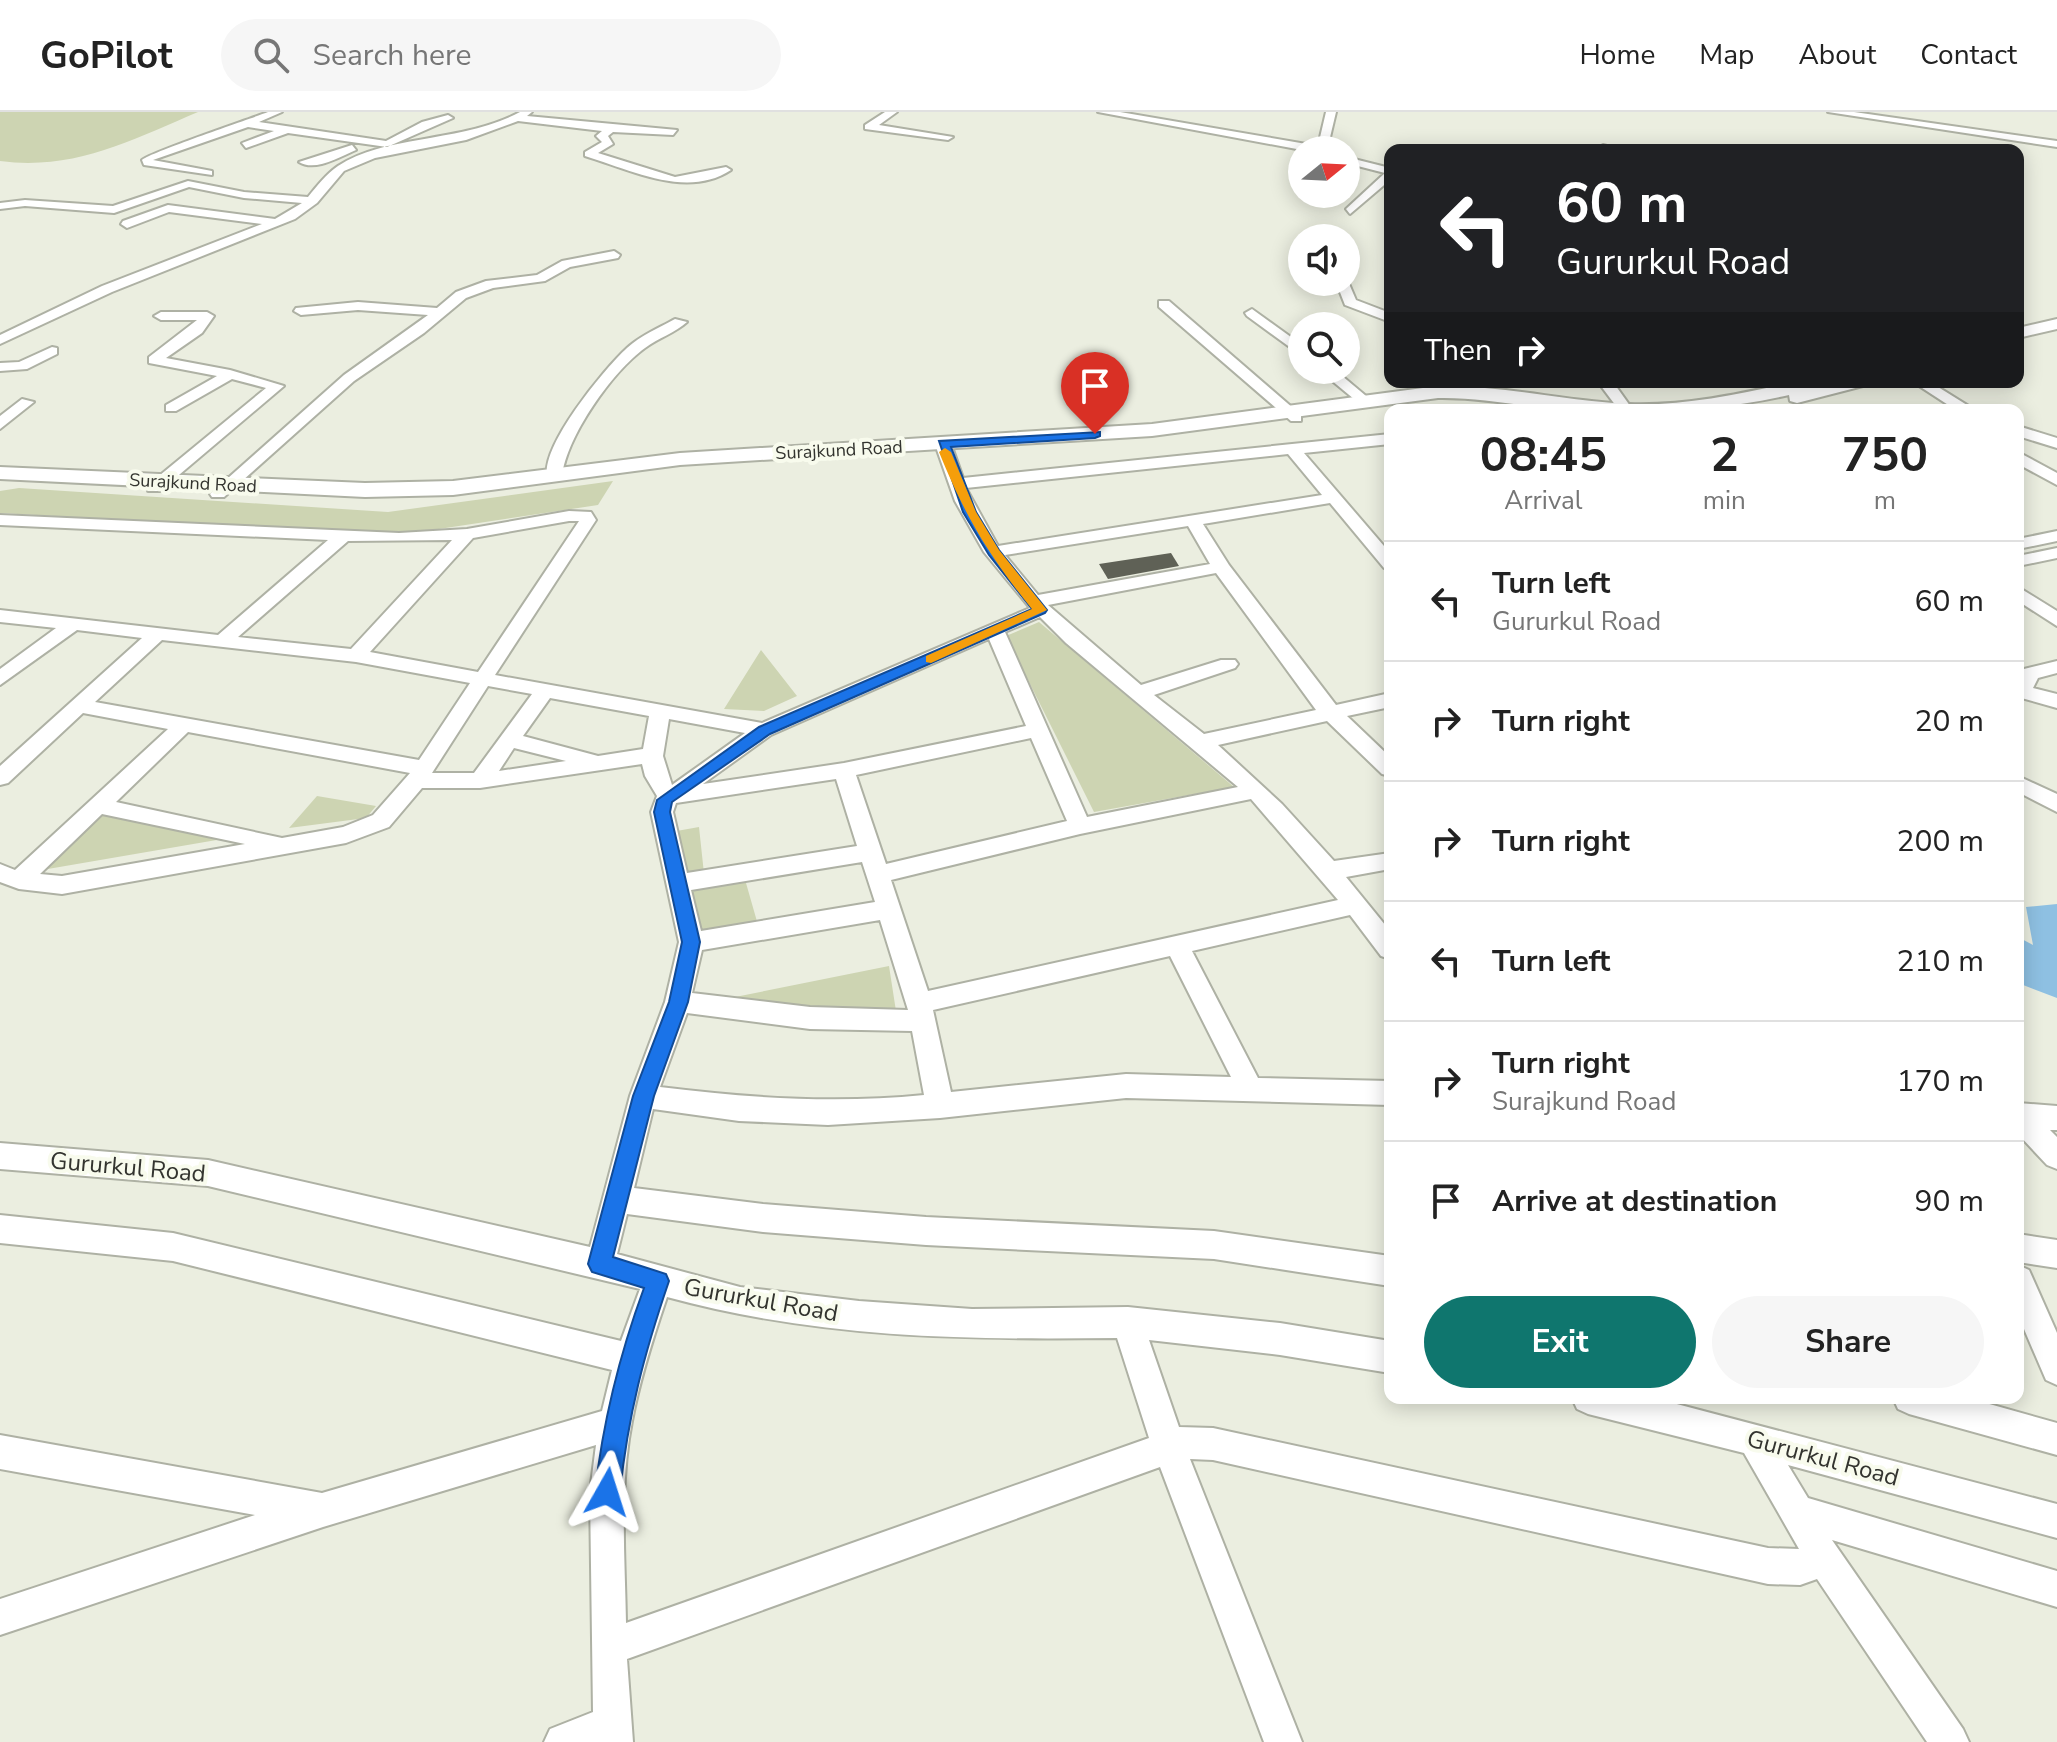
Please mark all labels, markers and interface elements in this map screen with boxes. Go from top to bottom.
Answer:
search box [221,19,781,91]
text: GoPilot [40,30,173,81]
icon: search [249,33,293,77]
text: Search here [313,35,472,76]
text: Home [1580,36,1655,74]
text: Map [1699,36,1754,74]
text: About [1798,36,1876,74]
text: Contact [1920,36,2017,74]
north arrow [1288,136,1360,208]
map controls [1288,136,1360,384]
text: 60 m [1556,165,1687,242]
icon: left [1424,176,1528,280]
button: sound [1288,224,1360,296]
text: Gururkul Road [1556,238,1790,287]
button: search [1288,312,1360,384]
icon: right [1508,328,1552,372]
text: Then [1424,330,1492,371]
pin [1061,352,1129,434]
icon: arrive [1073,364,1117,408]
text: 08:45 [1480,422,1607,488]
text: 2 [1710,422,1739,488]
text: 750 [1842,422,1928,488]
street label: Surajkund Road [775,435,903,465]
street label: Surajkund Road [129,468,257,498]
text: Arrival [1504,483,1583,518]
text: min [1703,483,1746,518]
text: m [1874,483,1896,518]
text: Turn left [1492,563,1610,604]
icon: left [1424,579,1468,623]
text: 60 m [1915,581,1984,622]
text: Gururkul Road [1492,604,1661,639]
icon: right [1424,699,1468,743]
text: Turn right [1492,701,1630,742]
text: 20 m [1915,701,1984,742]
icon: right [1424,819,1468,863]
text: Turn right [1492,821,1630,862]
text: 200 m [1897,821,1984,862]
icon: left [1424,939,1468,983]
text: Turn left [1492,941,1610,982]
text: 210 m [1897,941,1984,982]
text: Turn right [1492,1043,1630,1084]
icon: right [1424,1059,1468,1103]
text: 170 m [1897,1061,1984,1102]
text: Surajkund Road [1492,1084,1676,1119]
street label: Gururkul Road [49,1144,207,1190]
icon: arrive [1424,1179,1468,1223]
text: Arrive at destination [1492,1181,1777,1222]
text: 90 m [1915,1181,1984,1222]
street label: Gururkul Road [681,1271,841,1329]
button: Exit [1424,1296,1696,1388]
button: Share [1712,1296,1984,1388]
street label: Gururkul Road [1743,1422,1903,1494]
position arrow [565,1450,649,1534]

